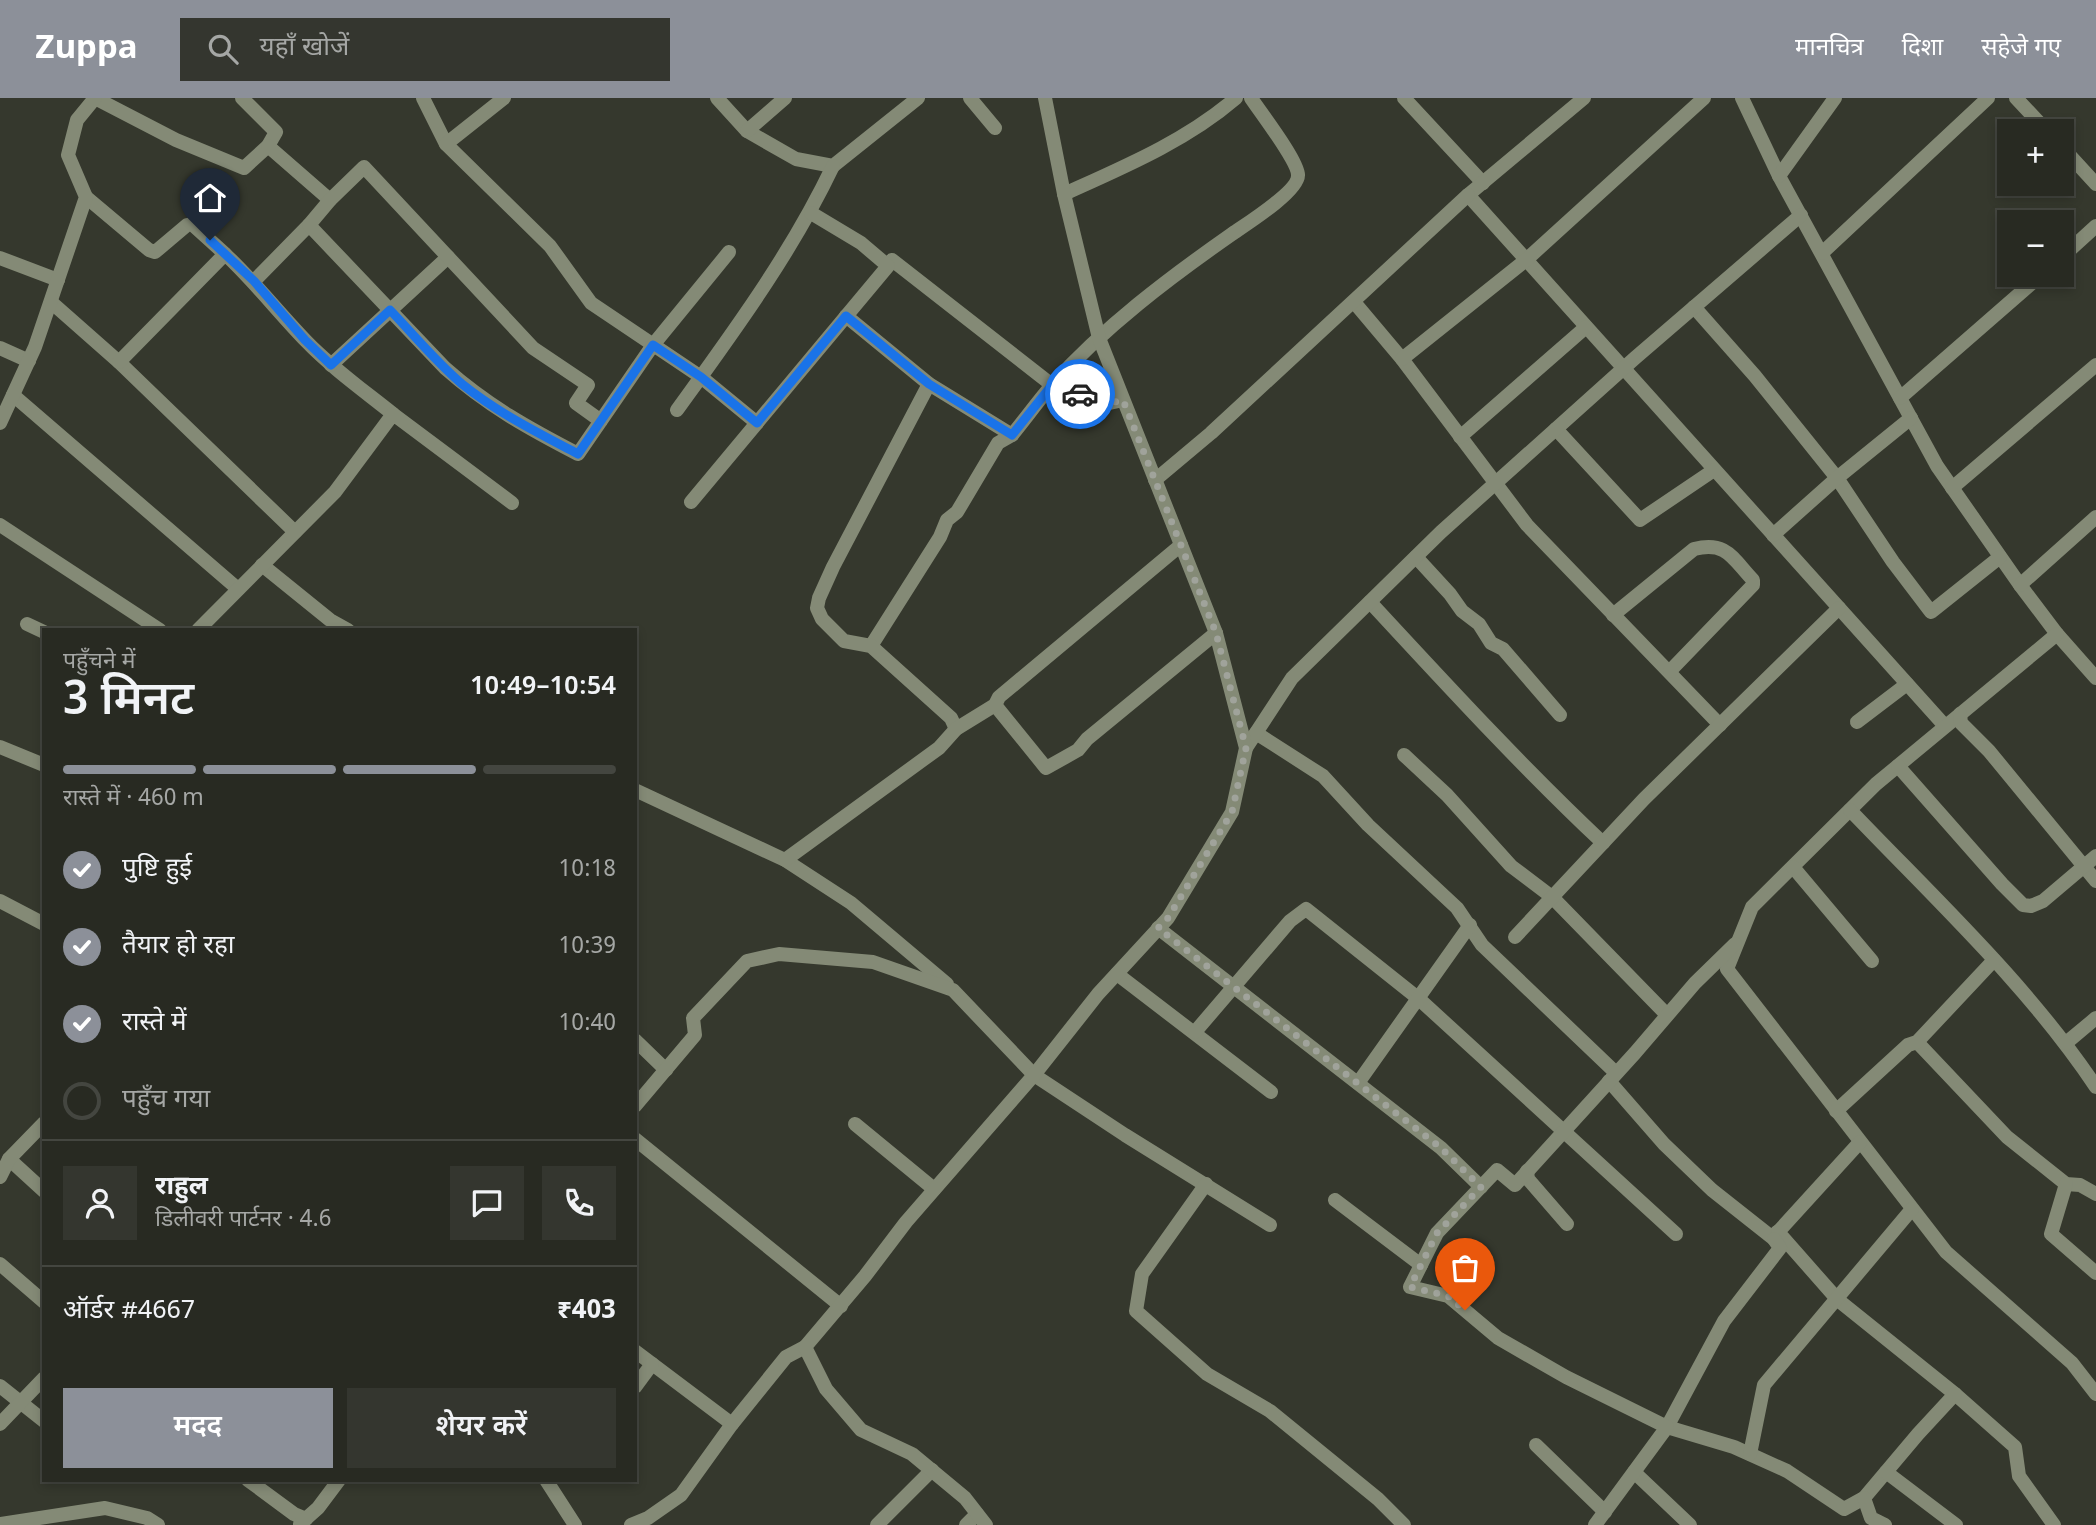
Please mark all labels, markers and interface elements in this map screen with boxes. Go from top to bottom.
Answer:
search box [180,18,670,81]
text: Zuppa [35,28,138,71]
icon: search [204,30,242,68]
text: यहाँ खोजें [260,32,349,66]
text: मानचित्र [1795,33,1864,65]
text: दिशा [1902,33,1943,65]
text: सहेजे गए [1981,33,2061,65]
map controls [1997,119,2074,287]
button: + [1997,119,2074,196]
pin [180,168,240,240]
icon: home [191,179,229,217]
button: − [1997,210,2074,287]
courier [1045,359,1115,429]
icon: car [1061,375,1099,413]
text: पहुँचने में [63,647,135,677]
text: 10:49–10:54 [470,671,616,705]
text: 3 मिनट [63,673,194,733]
text: रास्ते में · 460 m [63,784,204,814]
icon: check [63,851,101,889]
text: पुष्टि हुई [122,853,192,887]
text: 10:18 [559,855,616,885]
icon: check [63,928,101,966]
text: तैयार हो रहा [122,930,235,964]
text: 10:39 [559,932,616,962]
icon: check [63,1005,101,1043]
text: रास्ते में [122,1007,187,1041]
text: 10:40 [559,1009,616,1039]
text: पहुँच गया [122,1084,210,1118]
button: person [63,1166,137,1240]
button: chat [450,1166,524,1240]
button: phone [542,1166,616,1240]
text: राहुल [155,1171,208,1205]
text: डिलीवरी पार्टनर · 4.6 [155,1205,331,1235]
pin [1435,1238,1495,1310]
icon: bag [1446,1249,1484,1287]
text: ऑर्डर #4667 [63,1295,195,1329]
text: ₹403 [557,1295,616,1329]
button: मदद [63,1388,333,1468]
button: शेयर करें [347,1388,616,1468]

